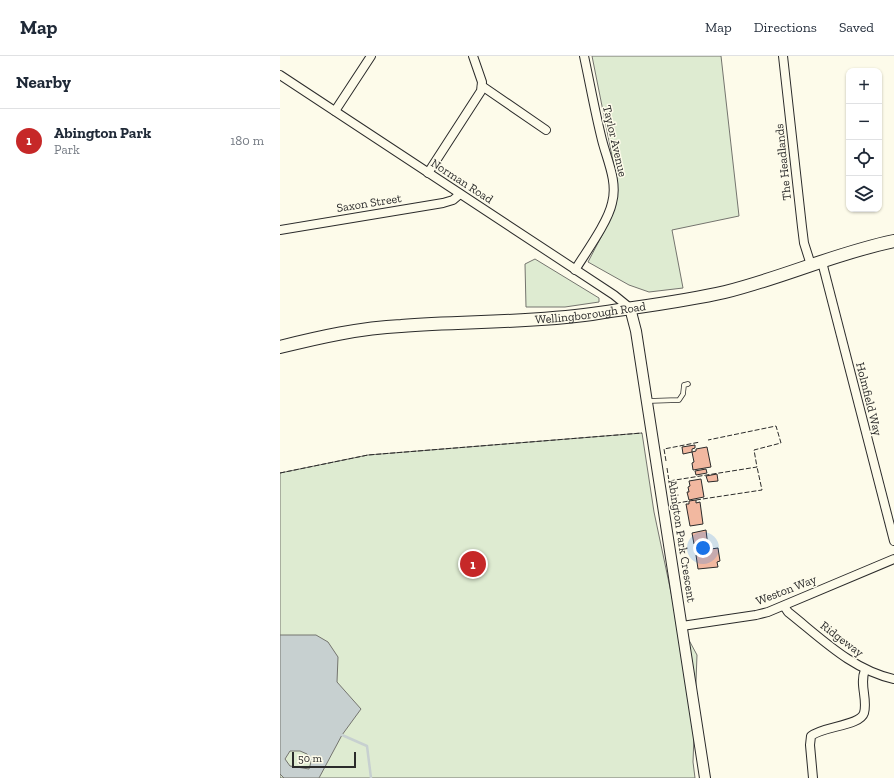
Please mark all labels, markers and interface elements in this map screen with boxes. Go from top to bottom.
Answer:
text: Map [20,16,57,39]
text: Map [705,19,732,36]
text: Directions [754,19,817,36]
text: Saved [839,19,874,36]
map controls [846,68,882,212]
button: + [846,68,882,104]
text: Nearby [16,72,71,92]
street label: Taylor Avenue [600,104,630,179]
button: − [846,104,882,140]
street label: The Headlands [772,123,794,201]
text: Abington Park [54,124,151,142]
text: 1 [26,133,32,148]
text: 180 m [230,133,264,148]
button: locate [846,140,882,176]
text: Park [54,142,80,157]
street label: Norman Road [428,156,496,207]
button: layers [846,176,882,212]
street label: Saxon Street [336,191,403,215]
street label: Wellingborough Road [534,299,647,327]
street label: Holmfield Way [853,361,885,438]
street label: Abington Park Crescent [665,479,699,604]
your location [693,538,713,558]
pin: 1 [460,549,486,579]
street label: Weston Way [754,572,819,608]
street label: Ridgeway [818,618,867,660]
scale bar [292,750,356,769]
text: 50 m [298,752,322,765]

